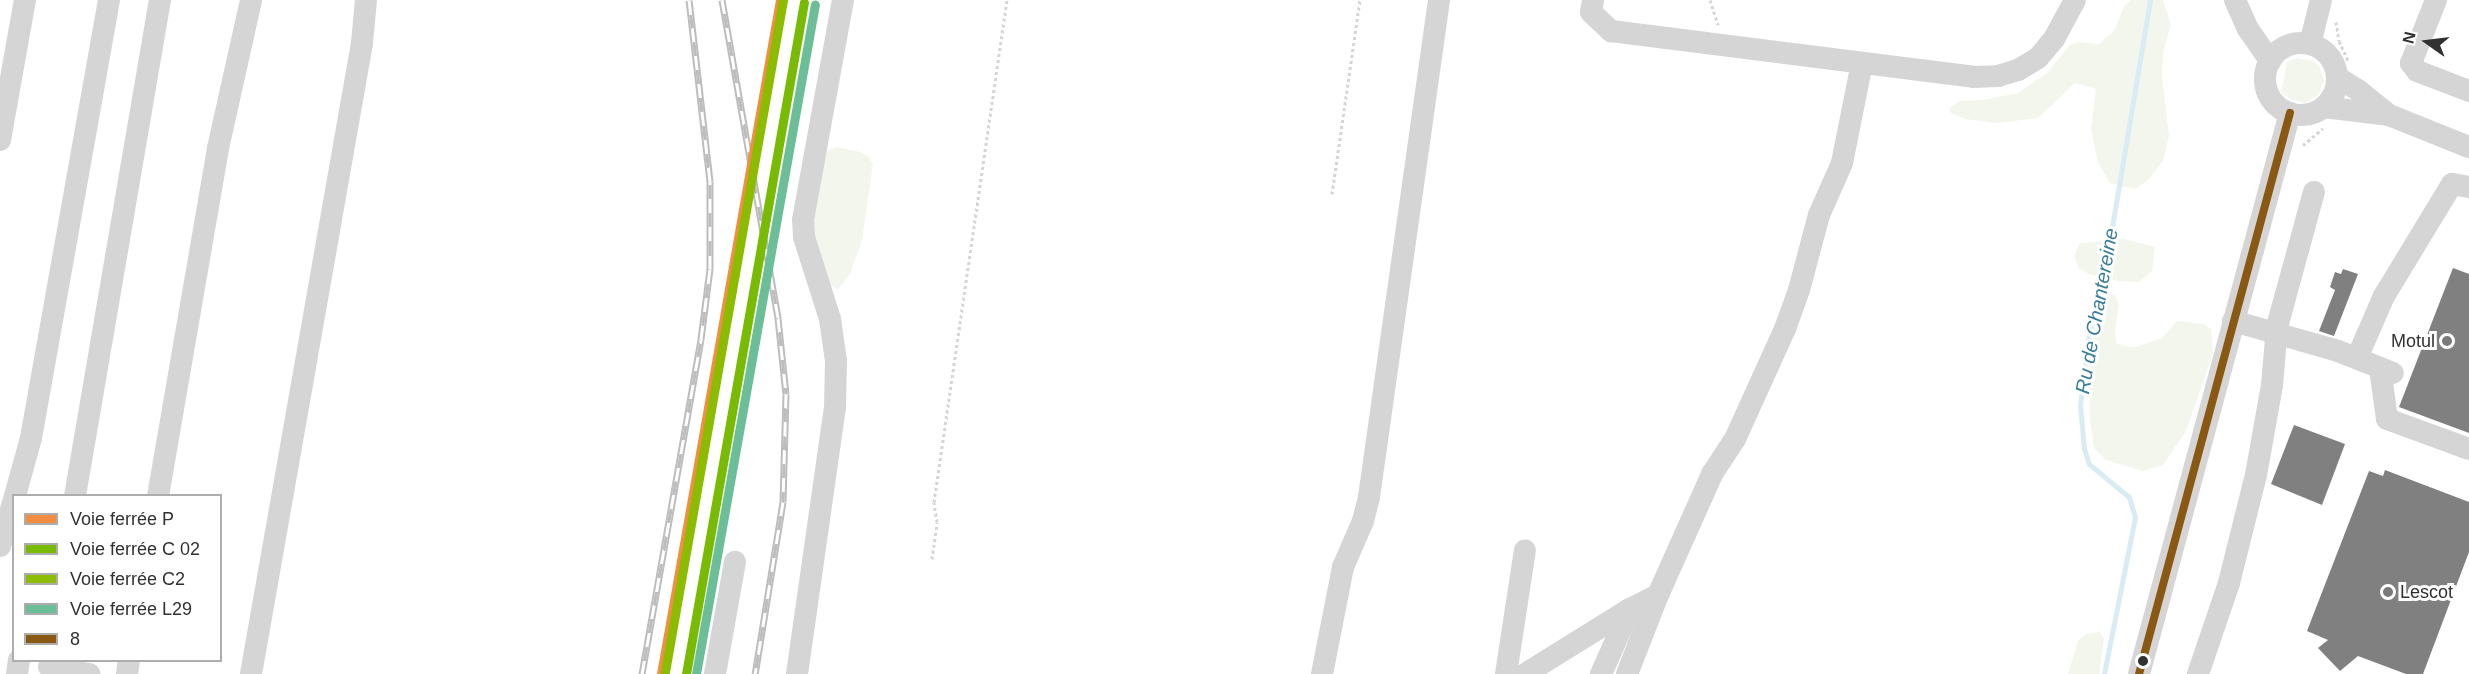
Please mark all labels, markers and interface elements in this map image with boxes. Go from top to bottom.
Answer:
north arrow [2397,12,2457,72]
text: N [2399,30,2419,45]
water label: Ru de Chantereine [2071,226,2123,396]
place label: Motul [2391,330,2435,352]
marker: Motul [2440,334,2454,348]
legend [12,494,222,662]
text: Voie ferrée P [70,509,174,529]
text: Voie ferrée C 02 [70,539,200,559]
text: Voie ferrée C2 [70,569,185,589]
place label: Lescot [2400,581,2453,603]
marker: Lescot [2381,585,2395,599]
text: Voie ferrée L29 [70,599,192,619]
text: 8 [70,629,80,649]
unlabelled marker [2137,655,2149,667]

